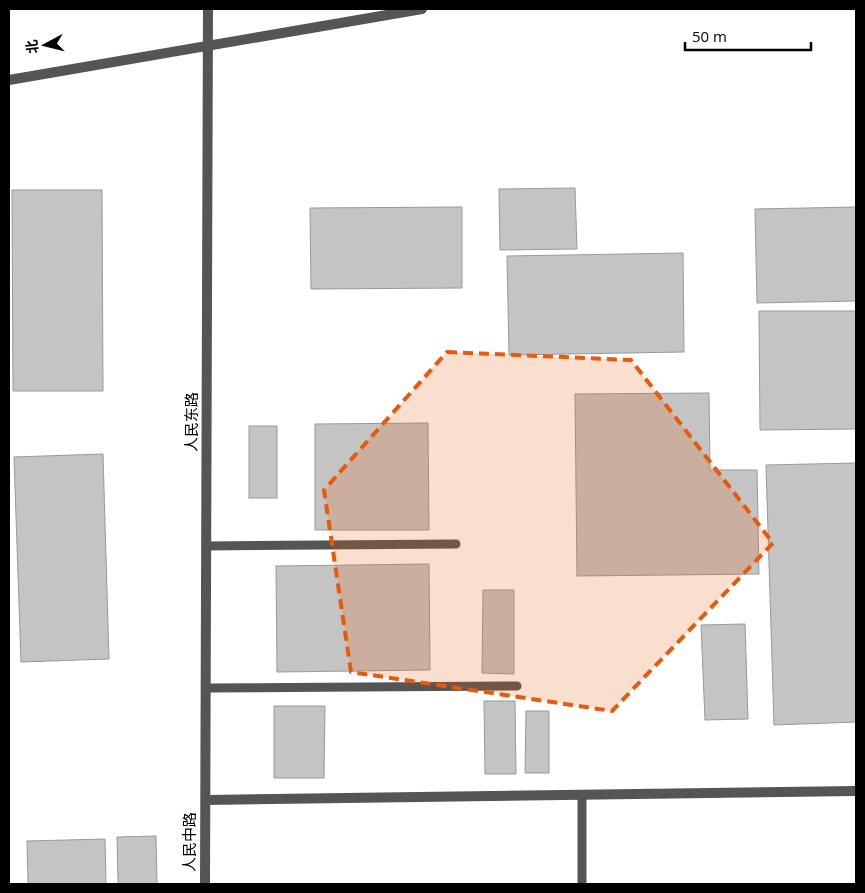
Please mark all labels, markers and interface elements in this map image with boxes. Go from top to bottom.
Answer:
north arrow [20,20,70,70]
scale bar [685,20,811,52]
text: 50 m [692,26,727,46]
text: 北 [21,39,42,55]
street label: 人民东路 [181,392,201,452]
street label: 人民中路 [179,812,199,872]

